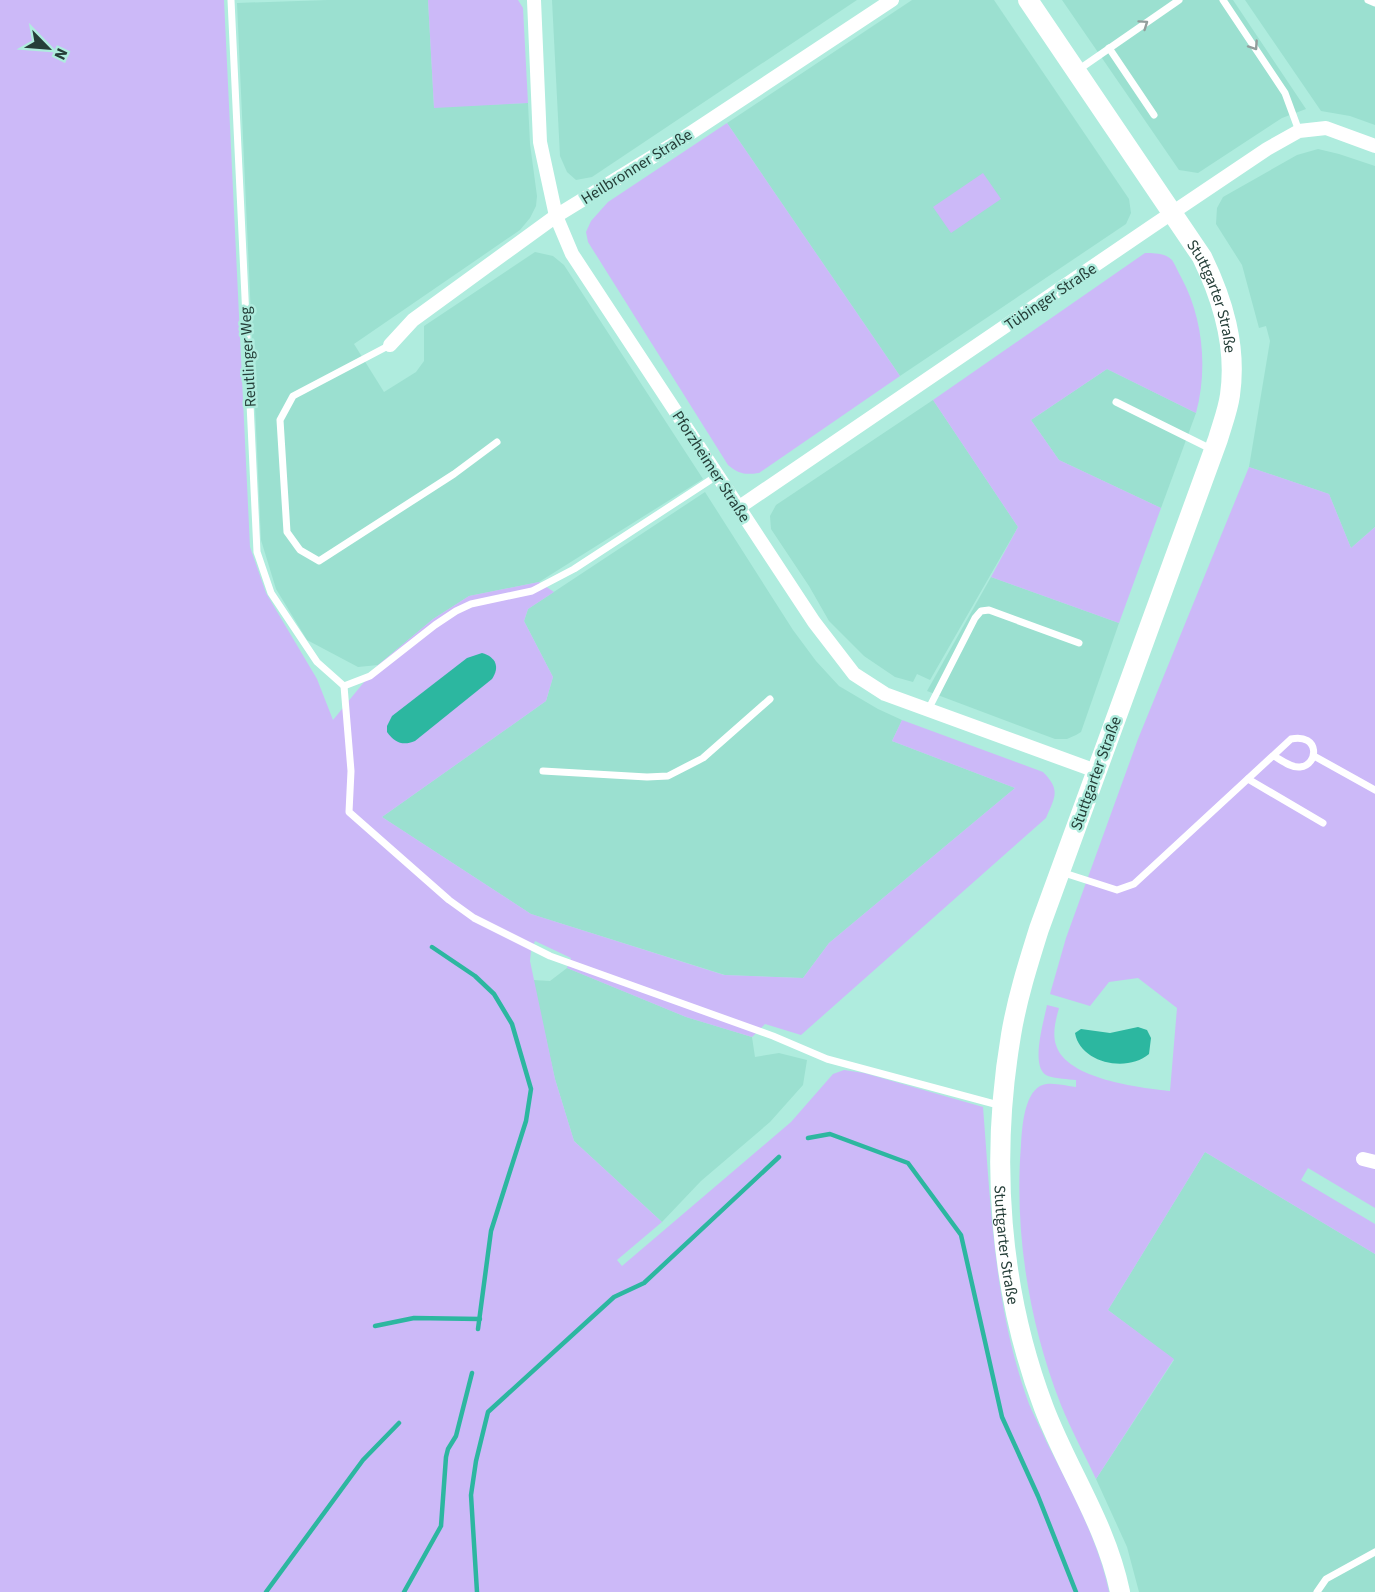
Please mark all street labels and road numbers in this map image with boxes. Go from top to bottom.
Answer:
street label: Heilbronner Straße [577,124,696,210]
street label: Stuttgarter Straße [1181,235,1241,354]
street label: Tübinger Straße [1000,258,1101,336]
street label: Reutlinger Weg [234,306,262,408]
street label: Pforzheimer Straße [667,406,756,527]
street label: Stuttgarter Straße [1065,713,1127,833]
street label: Stuttgarter Straße [989,1185,1024,1307]

